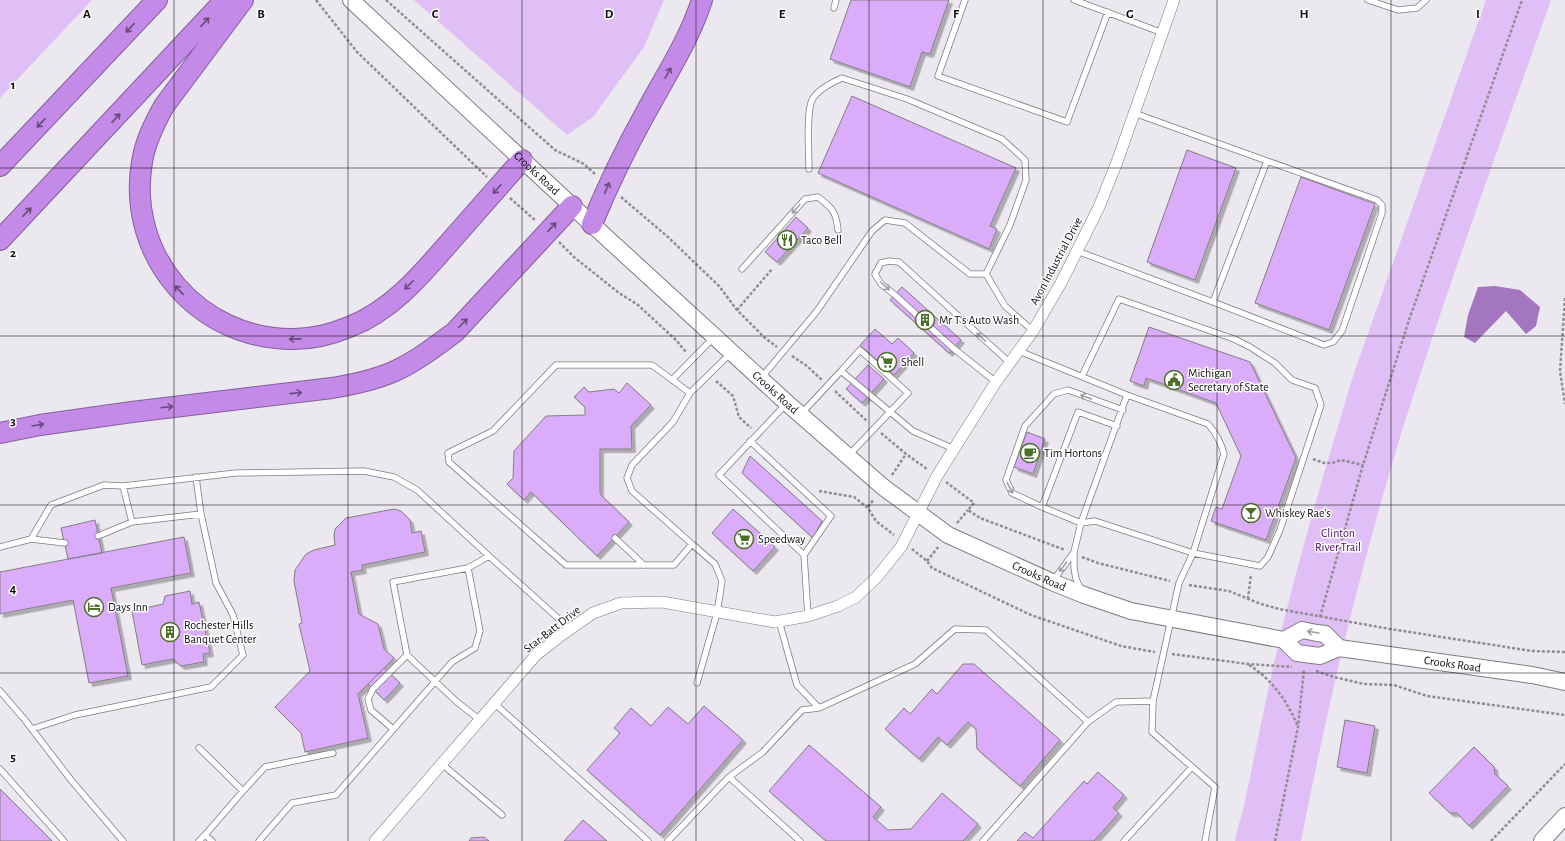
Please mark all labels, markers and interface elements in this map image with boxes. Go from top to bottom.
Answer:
text: A [83,8,91,21]
text: B [257,8,265,21]
text: C [432,8,439,21]
text: D [605,8,614,21]
text: E [779,8,786,21]
text: F [953,8,960,21]
text: G [1126,8,1134,21]
text: H [1299,8,1309,21]
text: I [1476,8,1480,21]
one-way arrow [200,17,209,28]
one-way arrow [126,23,135,33]
one-way arrow [664,67,672,79]
text: 1 [11,79,15,92]
one-way arrow [111,113,120,123]
one-way arrow [36,118,46,128]
street label: Crooks Road [512,149,562,197]
one-way arrow [604,183,611,195]
one-way arrow [492,184,501,194]
one-way arrow [792,203,801,213]
one-way arrow [22,207,32,217]
street label: Avon Industrial Drive [1028,215,1084,307]
one-way arrow [547,222,557,232]
restaurant icon: Taco Bell [776,229,798,251]
place label: Taco Bell [801,234,842,246]
text: 2 [10,247,16,260]
one-way arrow [405,280,414,290]
one-way arrow [880,282,890,291]
one-way arrow [175,285,184,295]
building icon: Mr T's Auto Wash [914,309,936,331]
place label: Mr T's Auto Wash [939,314,1019,326]
one-way arrow [459,318,468,328]
one-way arrow [976,332,986,342]
one-way arrow [289,335,302,343]
supermarket icon: Shell [876,351,898,373]
place label: Shell [901,356,924,368]
place label: Michigan Secretary of State [1188,367,1269,394]
street label: Crooks Road [750,369,801,416]
public building icon: Michigan Secretary of State [1163,369,1185,391]
one-way arrow [289,389,302,396]
one-way arrow [1080,392,1092,400]
one-way arrow [160,404,173,411]
text: 3 [10,415,16,428]
one-way arrow [31,421,44,429]
cafe icon: Tim Hortons [1019,442,1041,464]
place label: Tim Hortons [1044,447,1102,459]
one-way arrow [1007,482,1014,494]
bar icon: Whiskey Rae's [1240,502,1262,524]
place label: Whiskey Rae's [1265,507,1331,520]
park label: Clinton River Trail [1315,527,1361,553]
supermarket icon: Speedway [733,528,755,550]
place label: Speedway [758,533,805,546]
street label: Crooks Road [1010,559,1068,593]
one-way arrow [1059,562,1067,573]
text: 4 [10,583,17,596]
hotel icon: Days Inn [83,596,105,618]
place label: Days Inn [108,601,148,614]
street label: Star-Batt Drive [521,603,583,655]
place label: Rochester Hills Banquet Center [184,619,257,645]
building icon: Rochester Hills Banquet Center [159,621,181,643]
one-way arrow [1307,628,1320,636]
street label: Crooks Road [1423,654,1482,674]
text: 5 [10,751,16,764]

